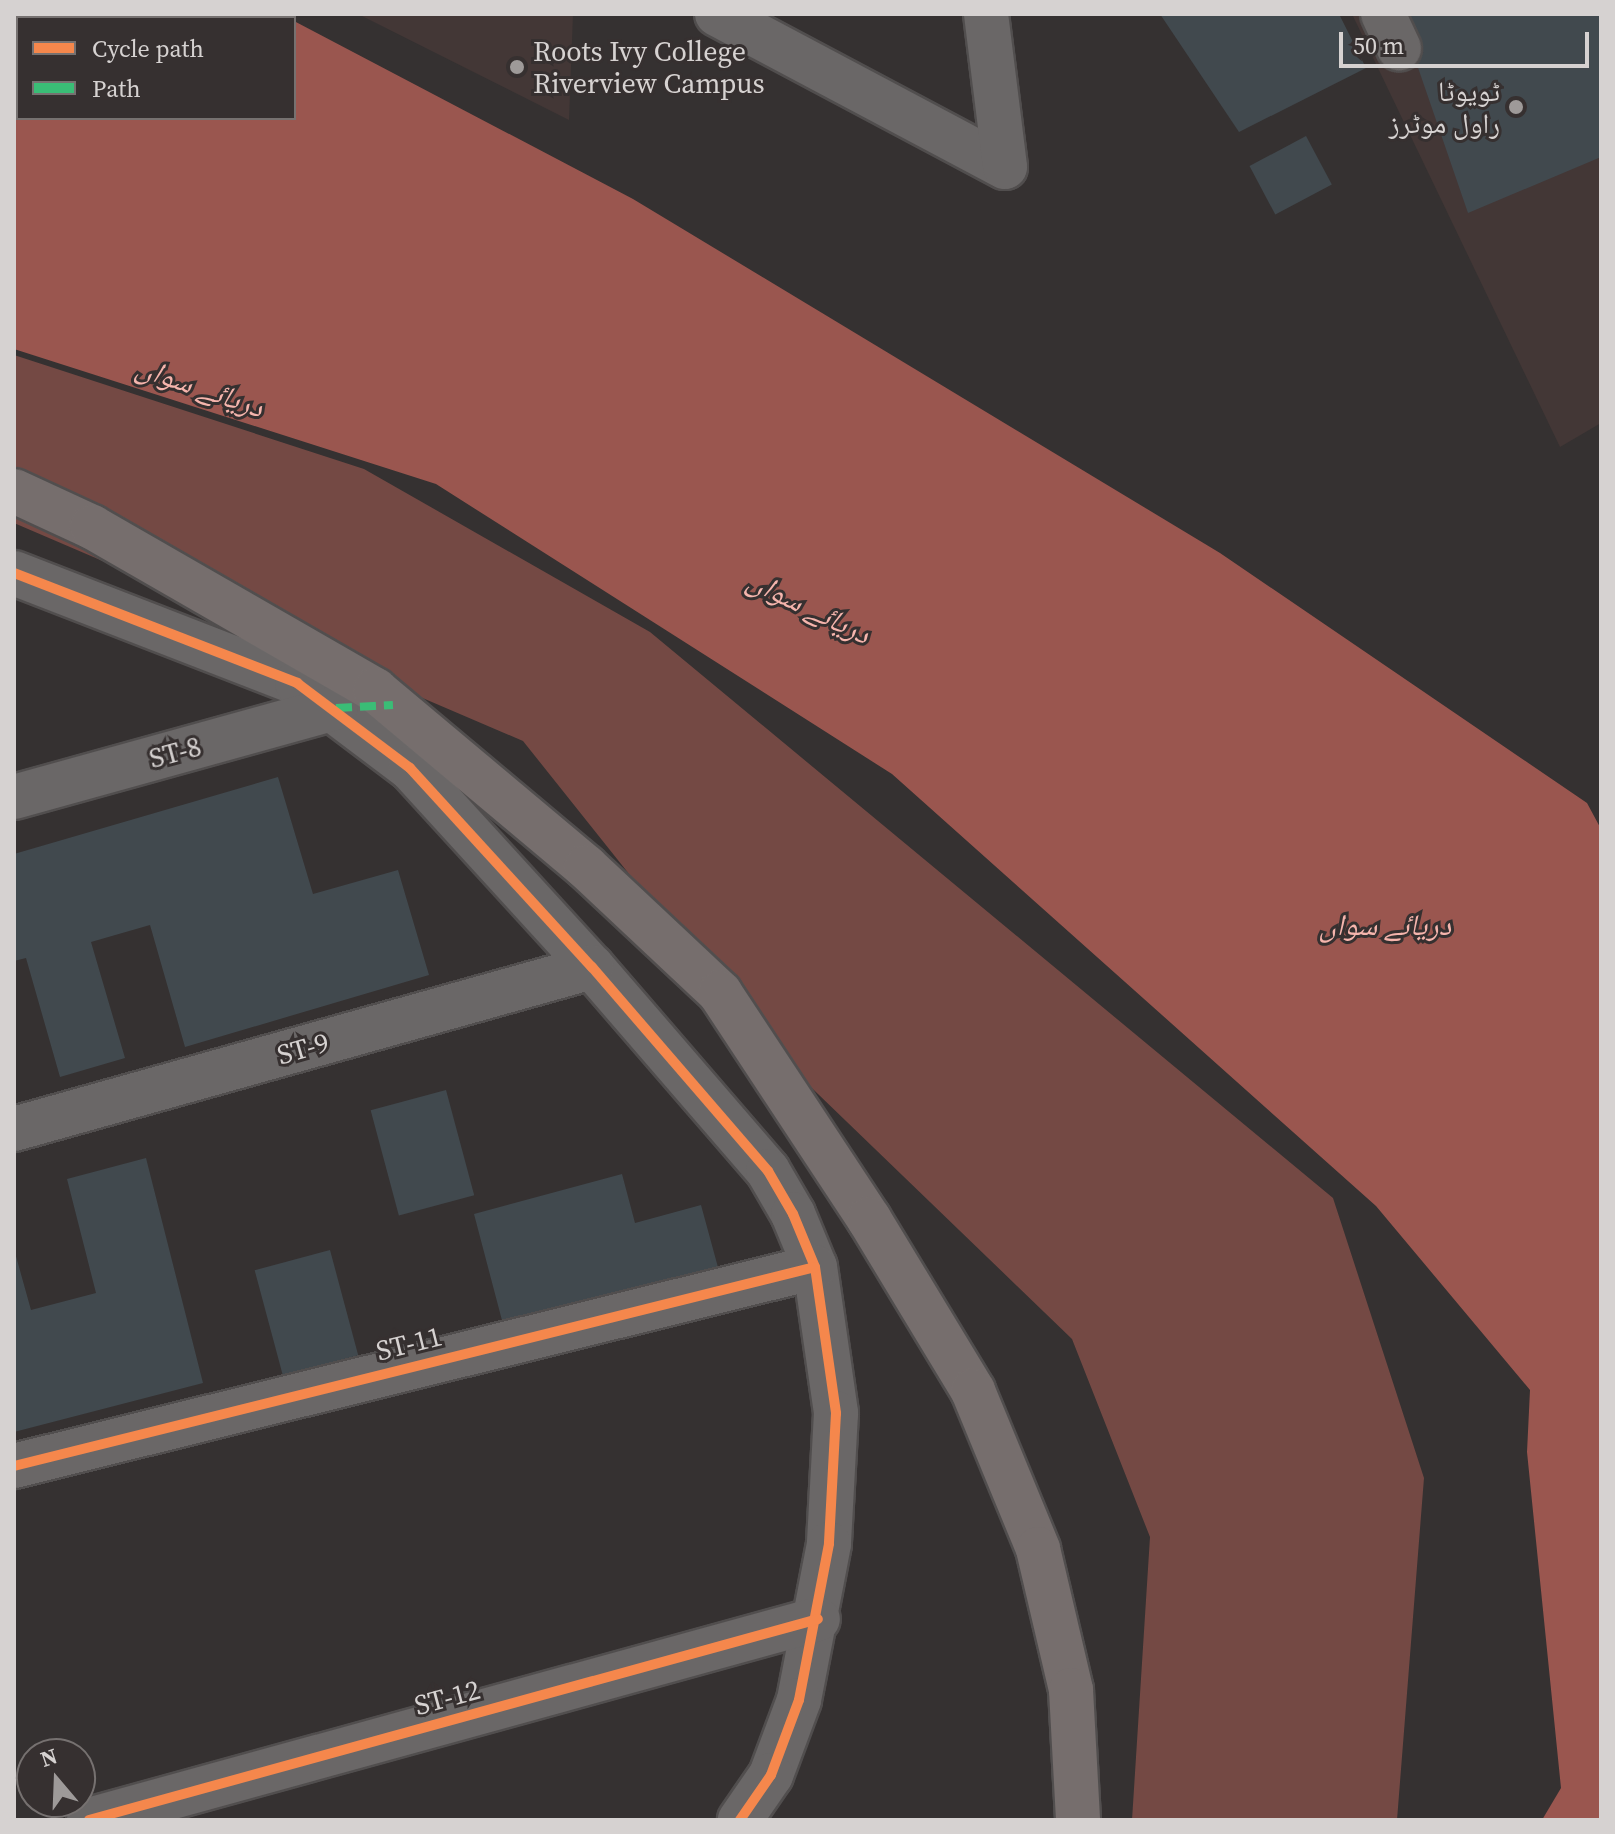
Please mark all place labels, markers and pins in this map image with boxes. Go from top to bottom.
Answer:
place label: Roots Ivy College Riverview Campus [533,34,765,100]
marker: Roots Ivy College Riverview Campus [508,58,526,76]
place label: ٹویوٹا راول موٹرز [1389,74,1500,140]
marker: ٹویوٹا راول موٹرز [1507,98,1525,116]

